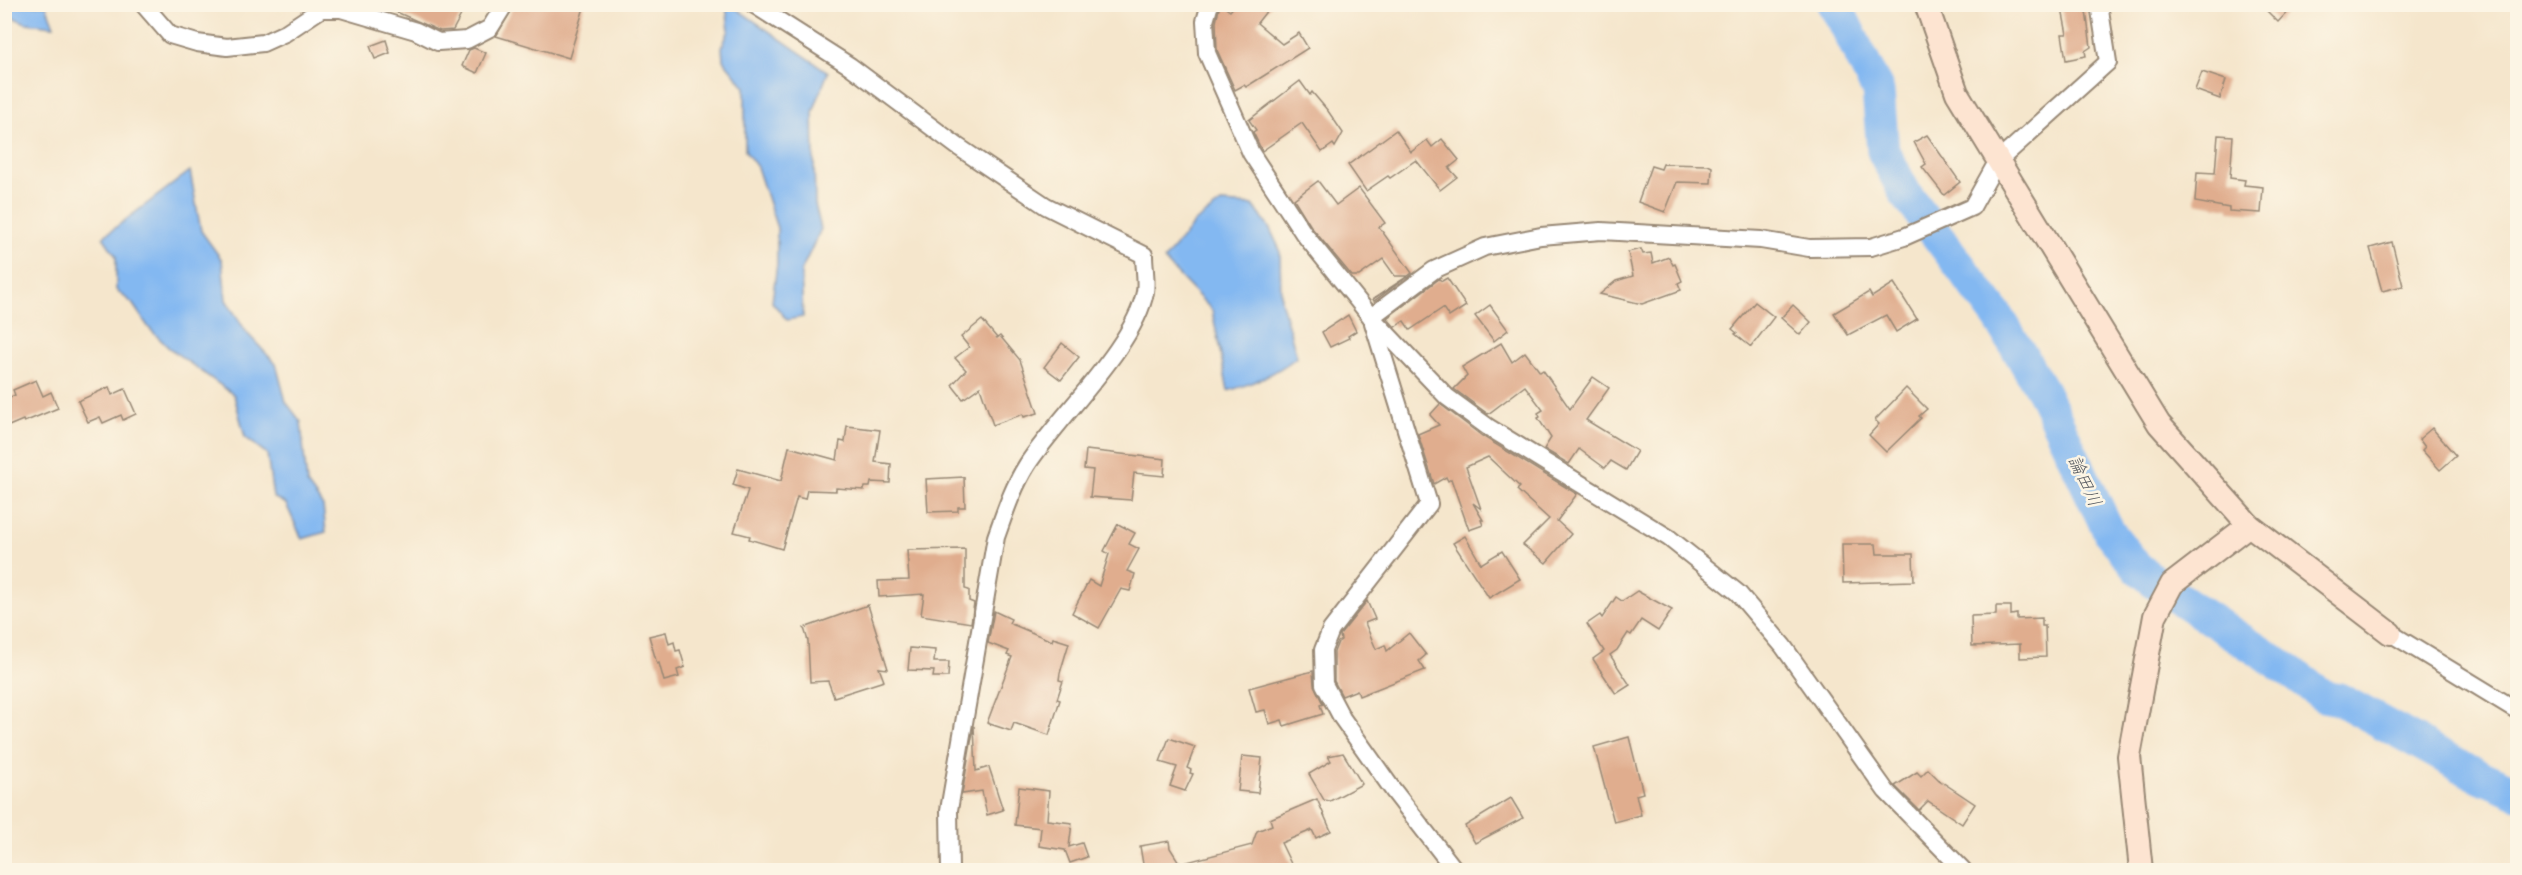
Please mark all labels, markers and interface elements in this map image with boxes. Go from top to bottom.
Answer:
water label: 論田川 [2064,452,2105,510]

